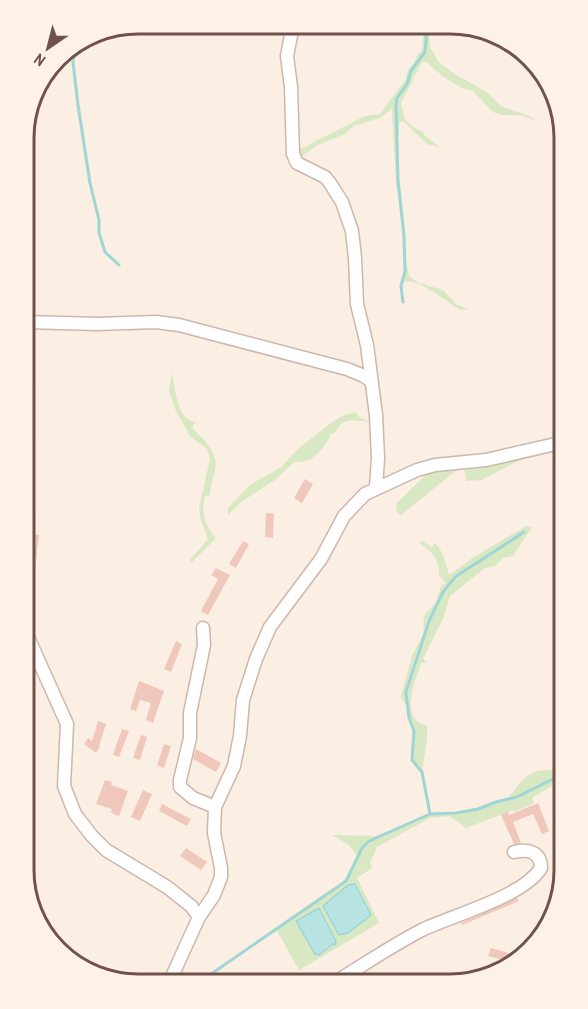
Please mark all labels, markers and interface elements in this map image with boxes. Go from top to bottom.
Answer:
north arrow [18,18,78,78]
text: N [29,49,50,72]

